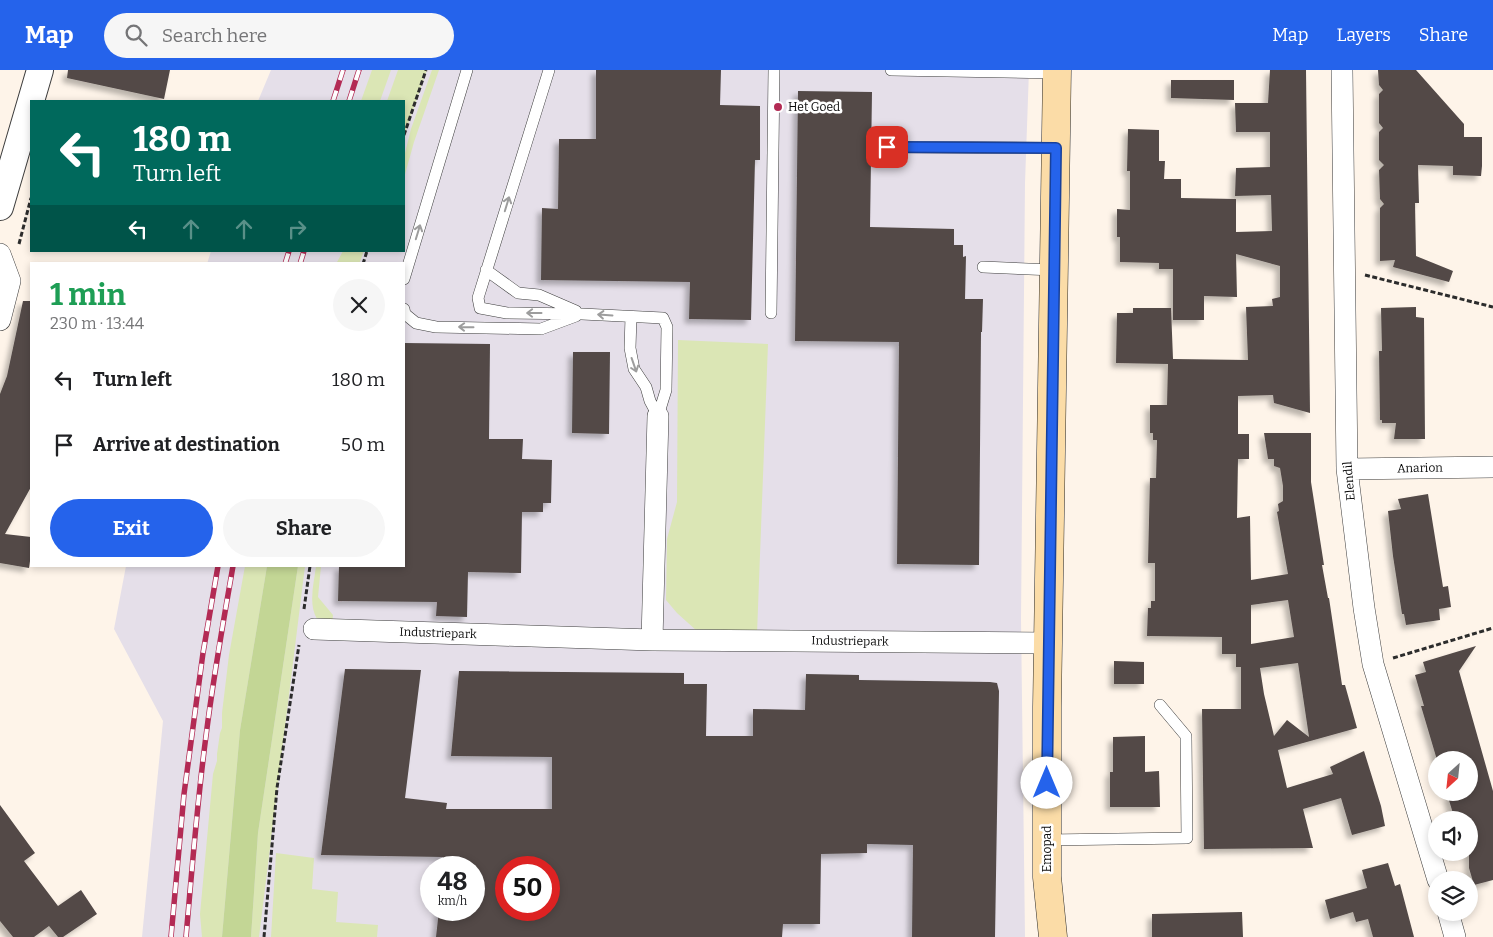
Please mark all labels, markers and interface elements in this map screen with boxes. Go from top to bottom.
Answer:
search box [104,13,454,58]
text: Map [25,21,74,49]
icon: search [122,21,150,49]
text: Search here [162,24,267,47]
text: Map [1272,24,1308,46]
text: Layers [1336,24,1391,46]
text: Share [1419,24,1468,46]
place label: Het Goed [788,100,840,114]
marker: Het Goed [772,101,784,113]
text: 180 m [133,118,231,160]
icon: left [50,120,115,185]
pin [866,126,908,168]
icon: arrive [873,133,901,161]
text: Turn left [133,160,221,187]
one-way arrow [503,197,513,213]
icon: left [124,215,152,243]
icon: ahead [177,215,205,243]
icon: ahead [230,215,258,243]
icon: right [283,215,311,243]
one-way arrow [414,225,423,240]
text: 1 min [50,277,126,313]
button: close [333,279,385,331]
one-way arrow [526,308,542,318]
one-way arrow [598,311,614,320]
text: 230 m · 13:44 [50,314,144,333]
one-way arrow [459,322,475,332]
one-way arrow [630,357,640,373]
icon: left [50,366,78,394]
text: Turn left [93,368,172,391]
text: 180 m [332,368,385,391]
icon: arrive [50,431,78,459]
text: Arrive at destination [93,433,280,456]
text: 50 m [341,433,385,456]
street label: Elendil [1340,460,1358,501]
street label: Anarion [1397,461,1443,475]
button: Exit [50,499,213,557]
button: Share [223,499,385,557]
street label: Industriepark [399,625,477,641]
street label: Industriepark [811,633,889,649]
north arrow [1428,751,1478,801]
map controls [1428,751,1478,921]
position arrow [1020,756,1072,808]
button: sound [1428,811,1478,861]
street label: Emopad [1040,826,1054,872]
speed limit sign: 50 [495,856,560,921]
text: 48 [437,867,468,897]
button: layers [1428,871,1478,921]
text: km/h [438,894,467,908]

